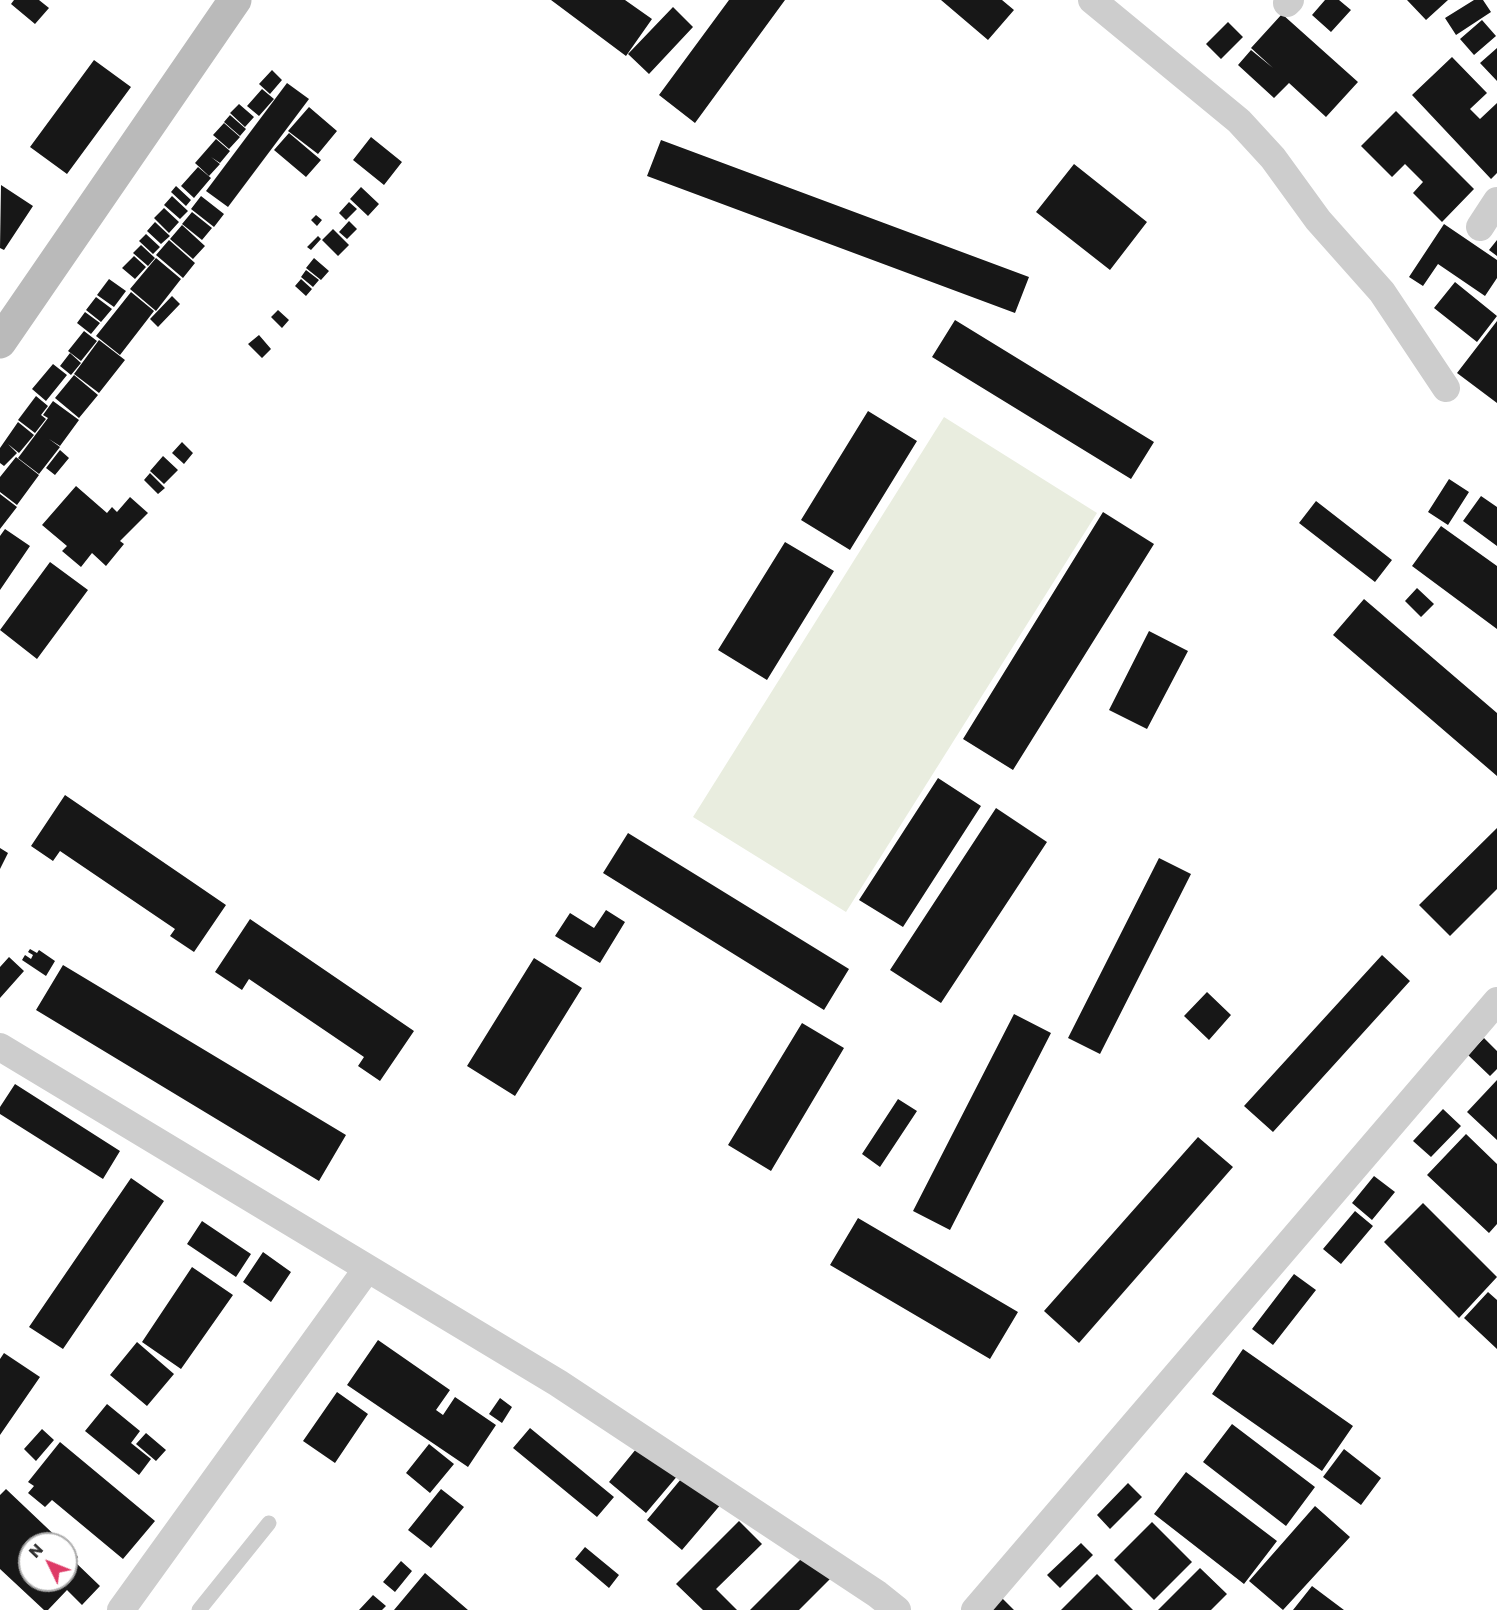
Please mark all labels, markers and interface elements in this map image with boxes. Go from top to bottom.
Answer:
north arrow [18,1532,78,1592]
text: N [23,1539,48,1563]

